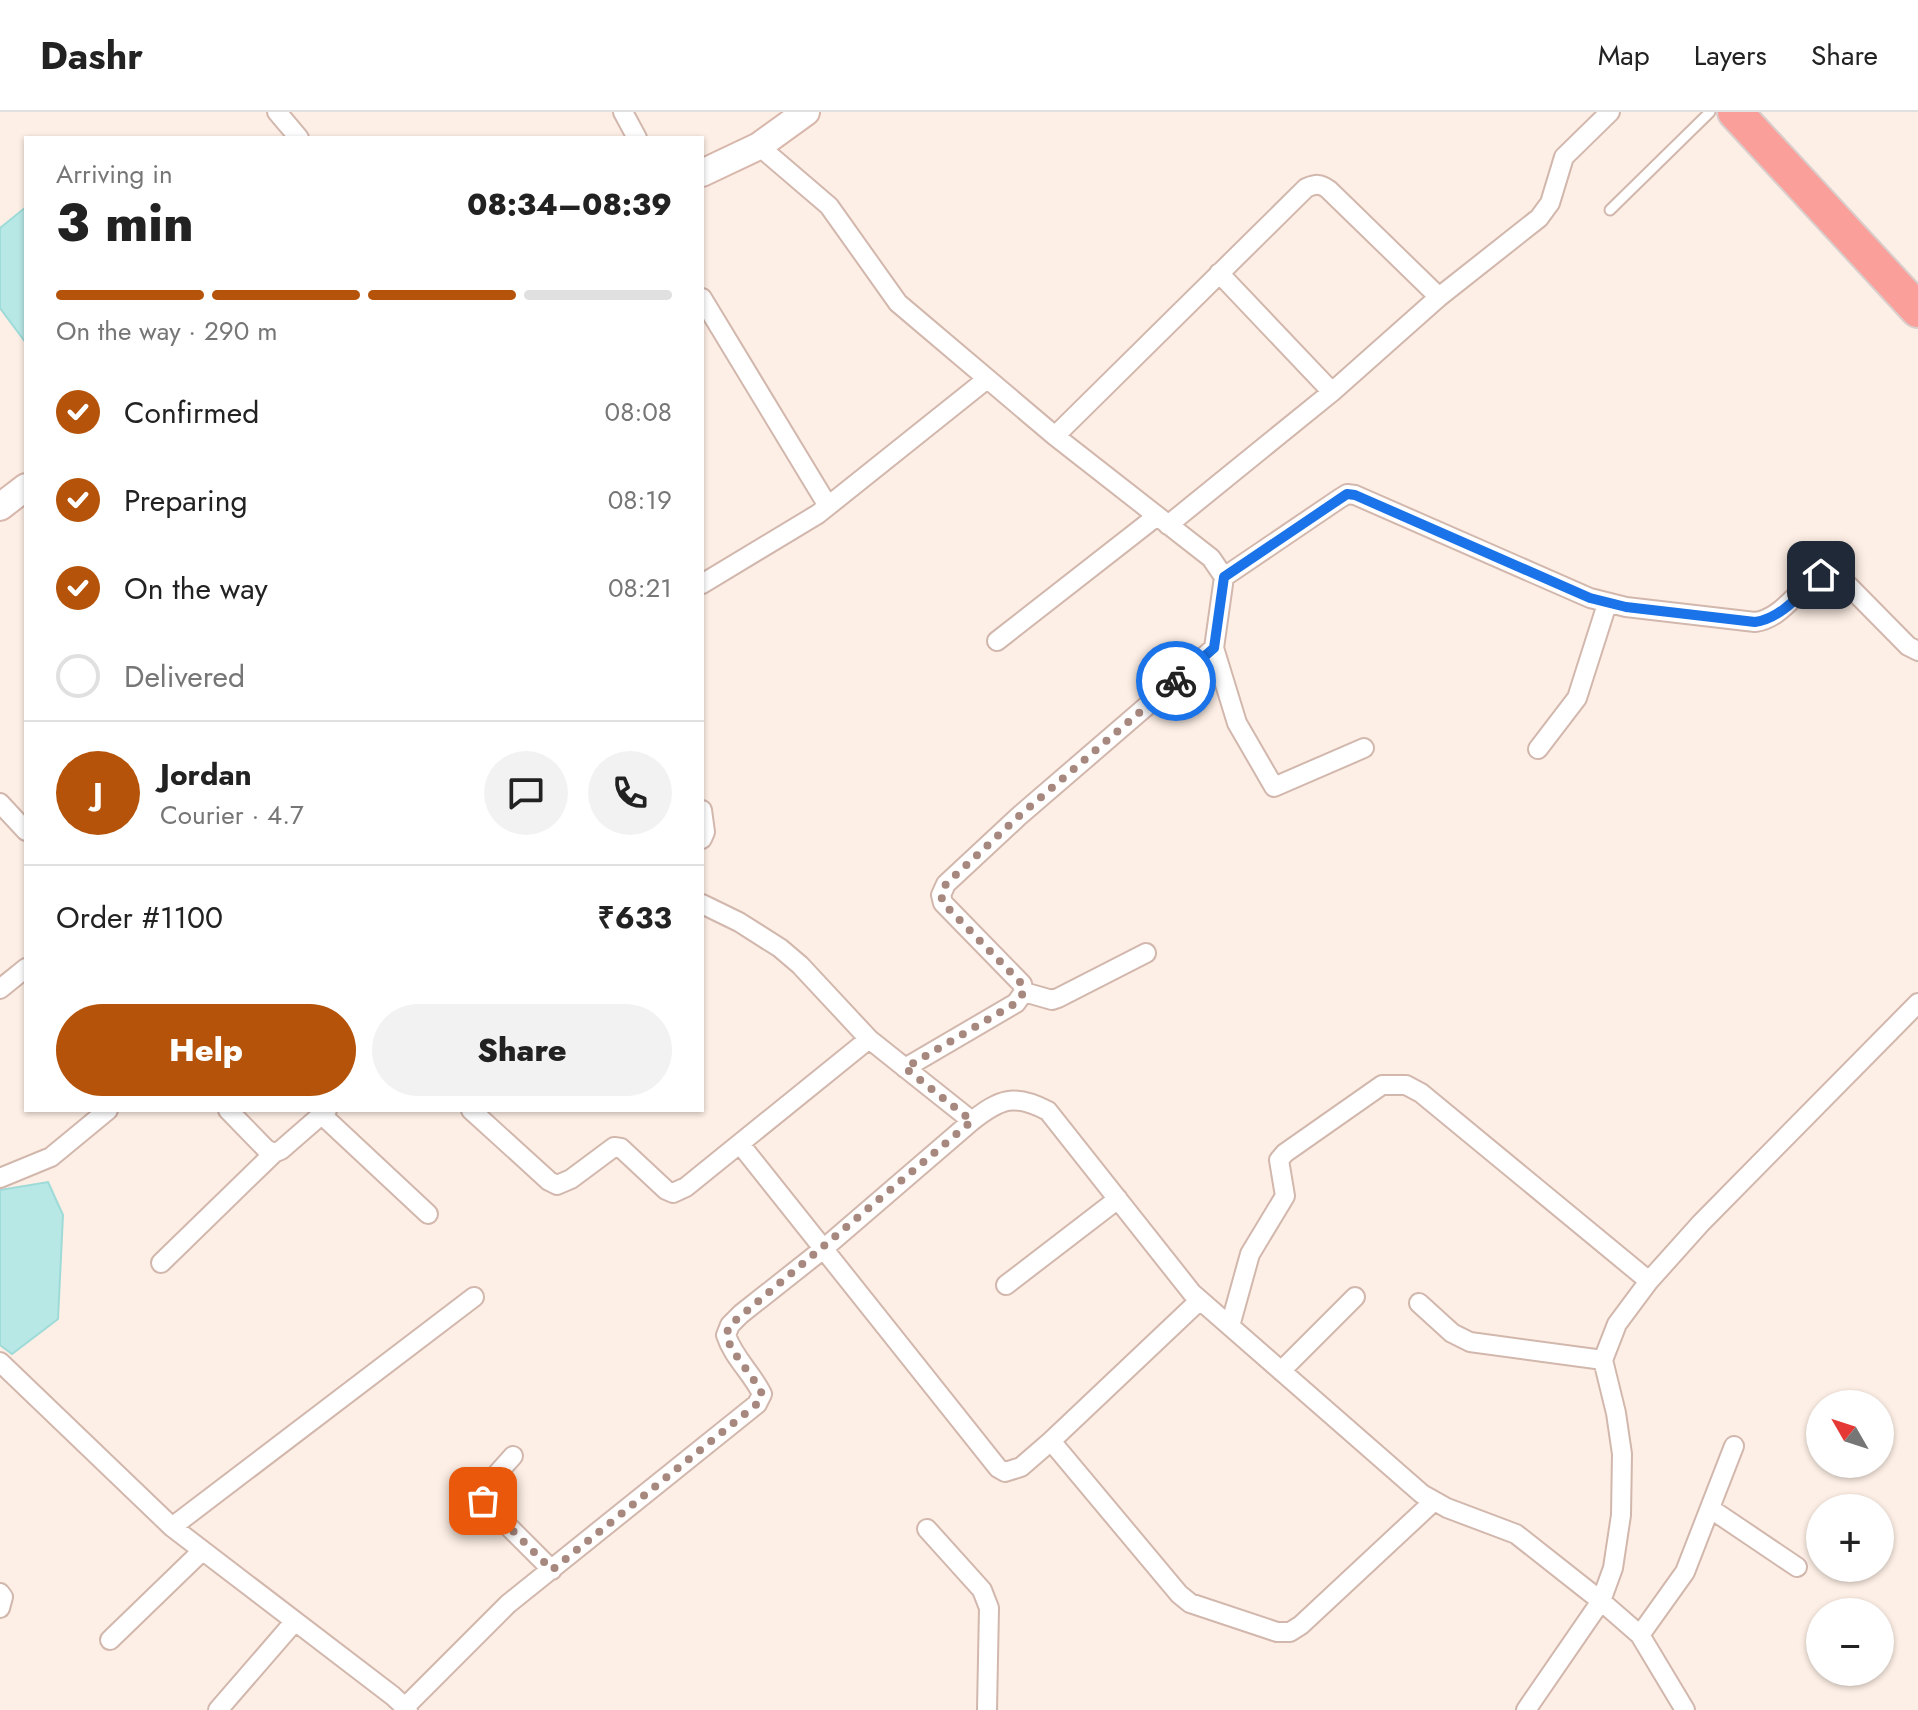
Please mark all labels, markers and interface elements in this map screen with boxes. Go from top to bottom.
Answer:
text: Dashr [40,28,143,83]
text: Map [1598,35,1650,76]
text: Layers [1694,35,1767,76]
text: Share [1811,35,1878,76]
text: Arriving in [56,155,173,193]
text: 08:34–08:39 [467,183,672,226]
text: 3 min [56,185,194,261]
text: On the way · 290 m [56,312,277,350]
icon: check [56,390,100,434]
text: Confirmed [124,391,259,434]
text: 08:08 [605,393,672,431]
icon: check [56,478,100,522]
text: Preparing [124,479,248,522]
text: 08:19 [608,481,672,519]
pin [1787,541,1855,609]
icon: home [1799,553,1843,597]
icon: check [56,566,100,610]
text: On the way [124,567,268,610]
text: 08:21 [608,569,672,607]
courier [1136,641,1216,721]
text: Delivered [124,655,245,698]
icon: bike [1154,659,1198,703]
button: chat [484,751,568,835]
button: phone [588,751,672,835]
text: Jordan [160,753,252,796]
text: J [93,772,103,815]
text: Courier · 4.7 [160,796,304,834]
text: Order #1100 [56,896,223,939]
text: ₹633 [598,896,672,939]
button: Help [56,1004,356,1096]
button: Share [372,1004,672,1096]
north arrow [1806,1390,1894,1478]
map controls [1806,1390,1894,1686]
pin [449,1467,517,1535]
icon: bag [461,1479,505,1523]
button: + [1806,1494,1894,1582]
button: − [1806,1598,1894,1686]

